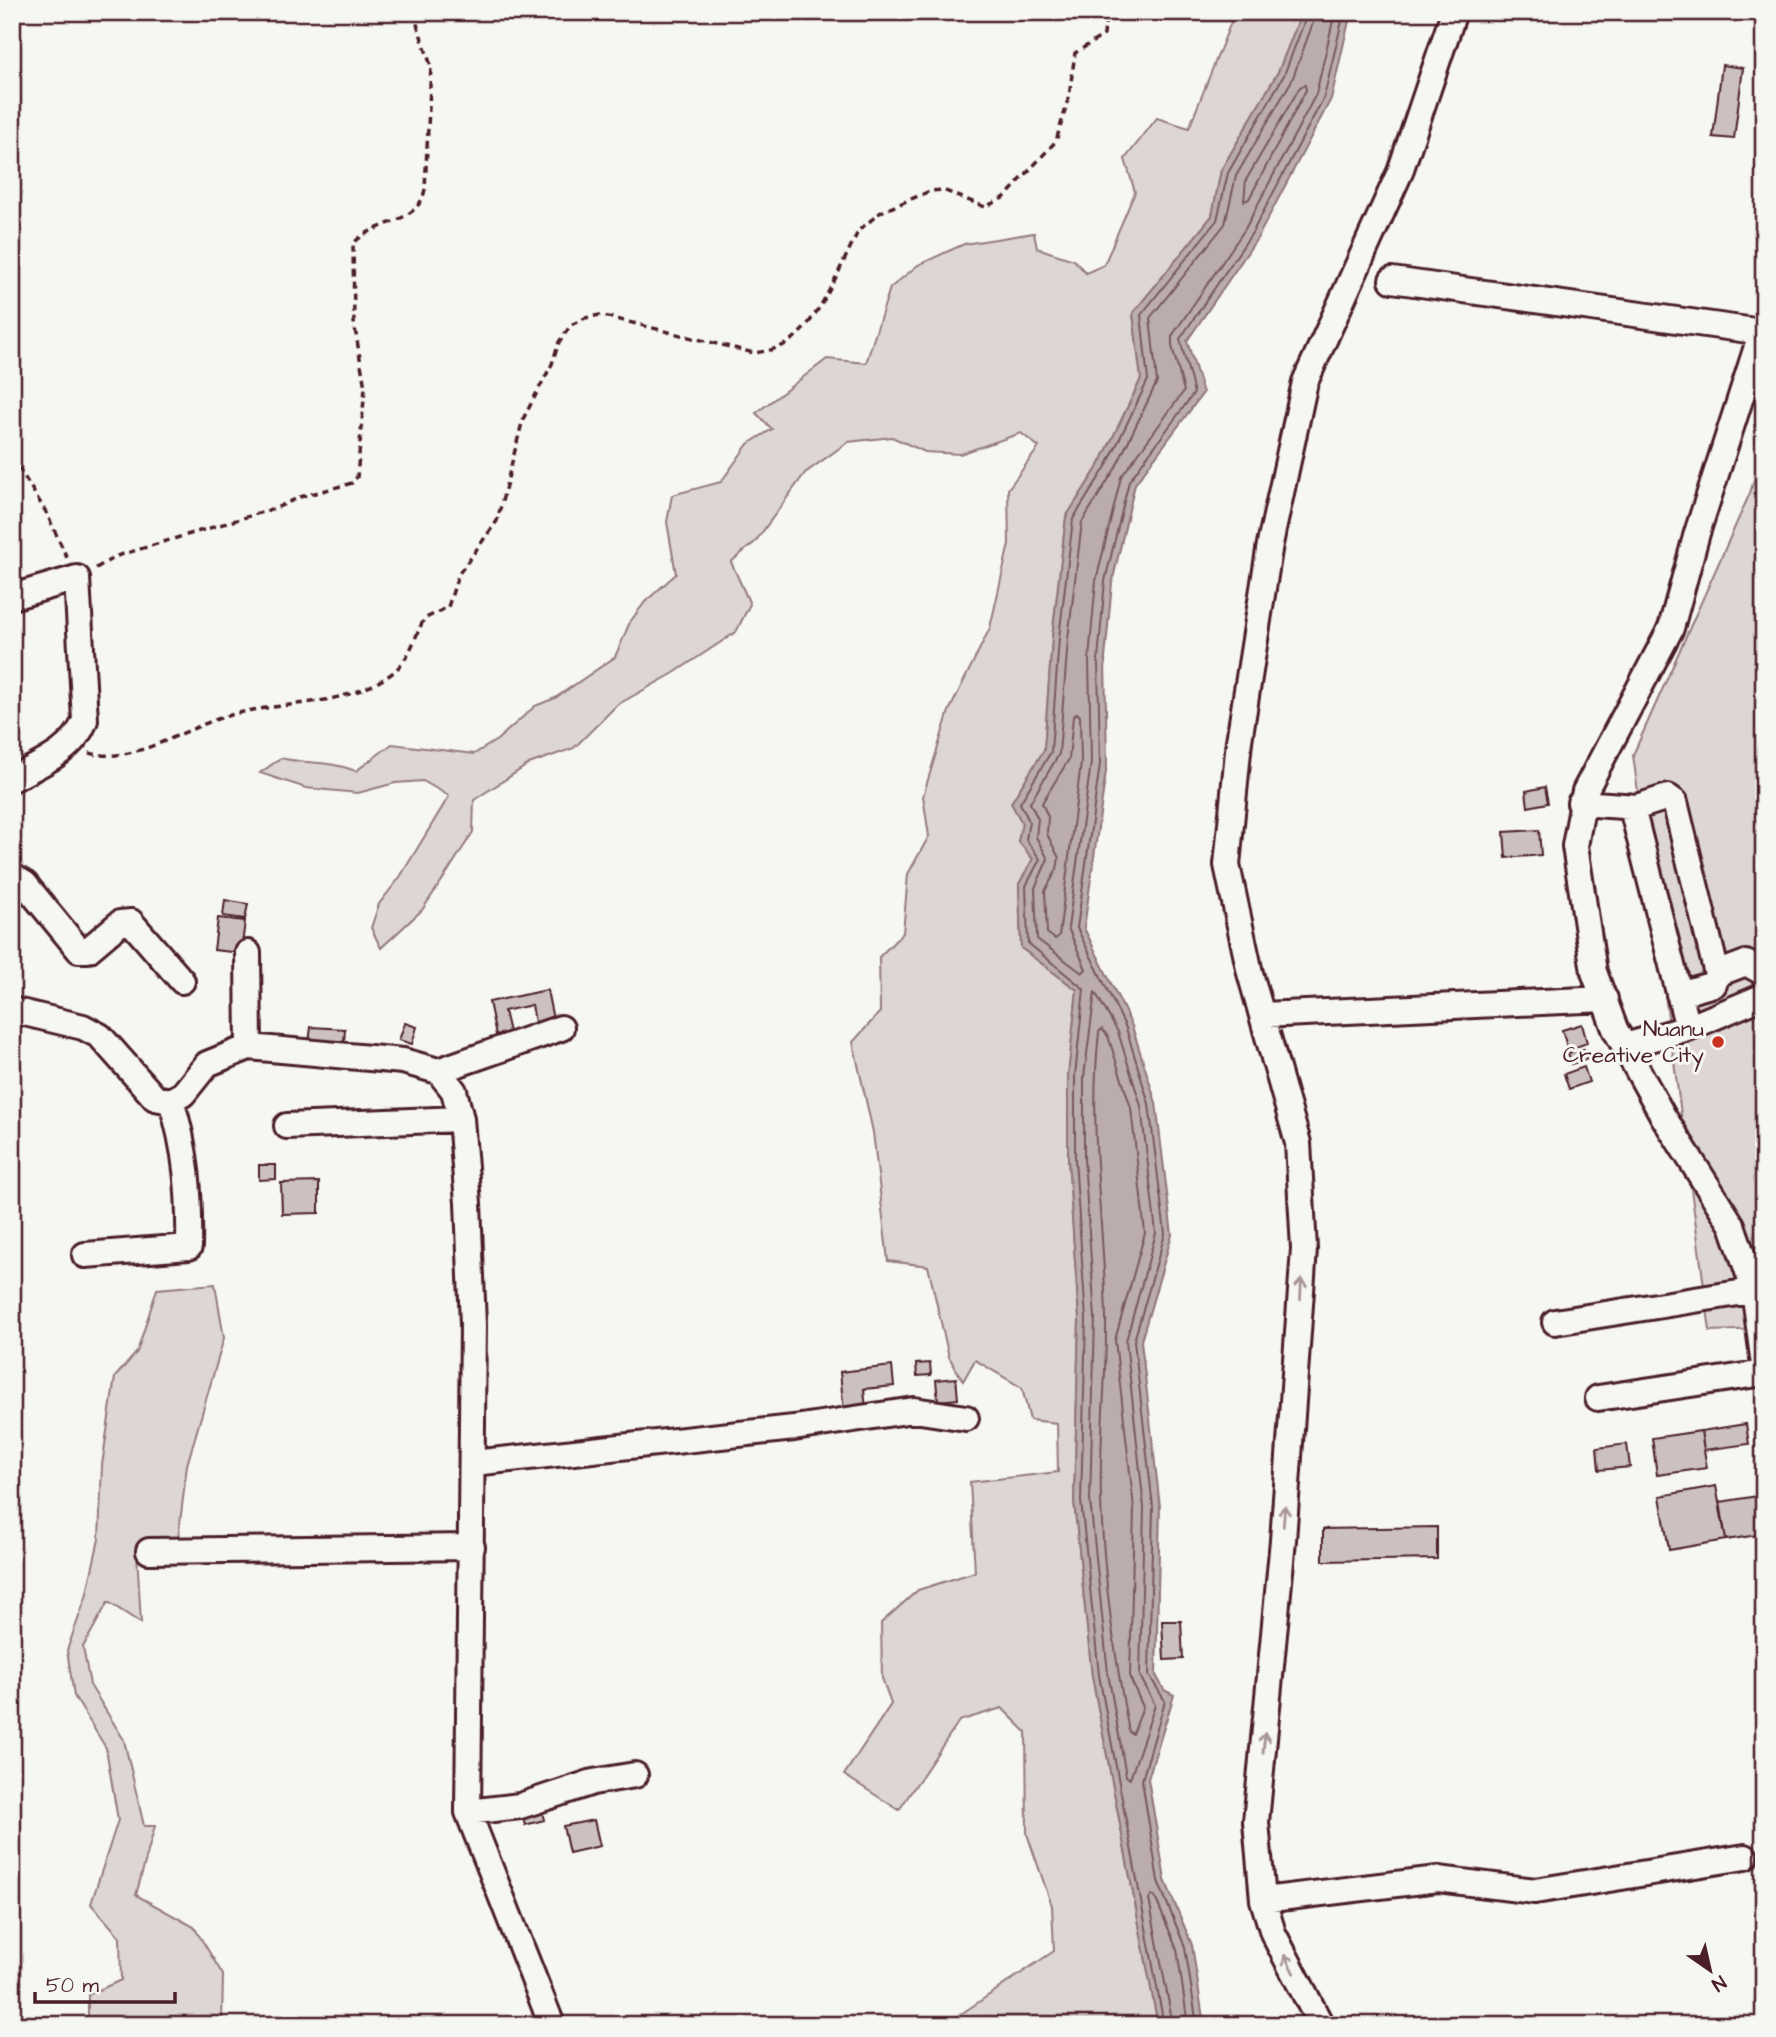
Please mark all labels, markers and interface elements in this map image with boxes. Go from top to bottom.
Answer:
place label: Nuanu Creative City [1563,1013,1704,1072]
marker: Nuanu Creative City [1710,1034,1726,1050]
one-way arrow [1295,1278,1308,1301]
one-way arrow [1278,1505,1291,1528]
one-way arrow [1258,1732,1271,1755]
north arrow [1674,1936,1744,2006]
one-way arrow [1281,1955,1295,1975]
scale bar [35,1960,175,2004]
text: N [1706,1968,1731,1997]
text: 50 m [46,1971,100,2000]

